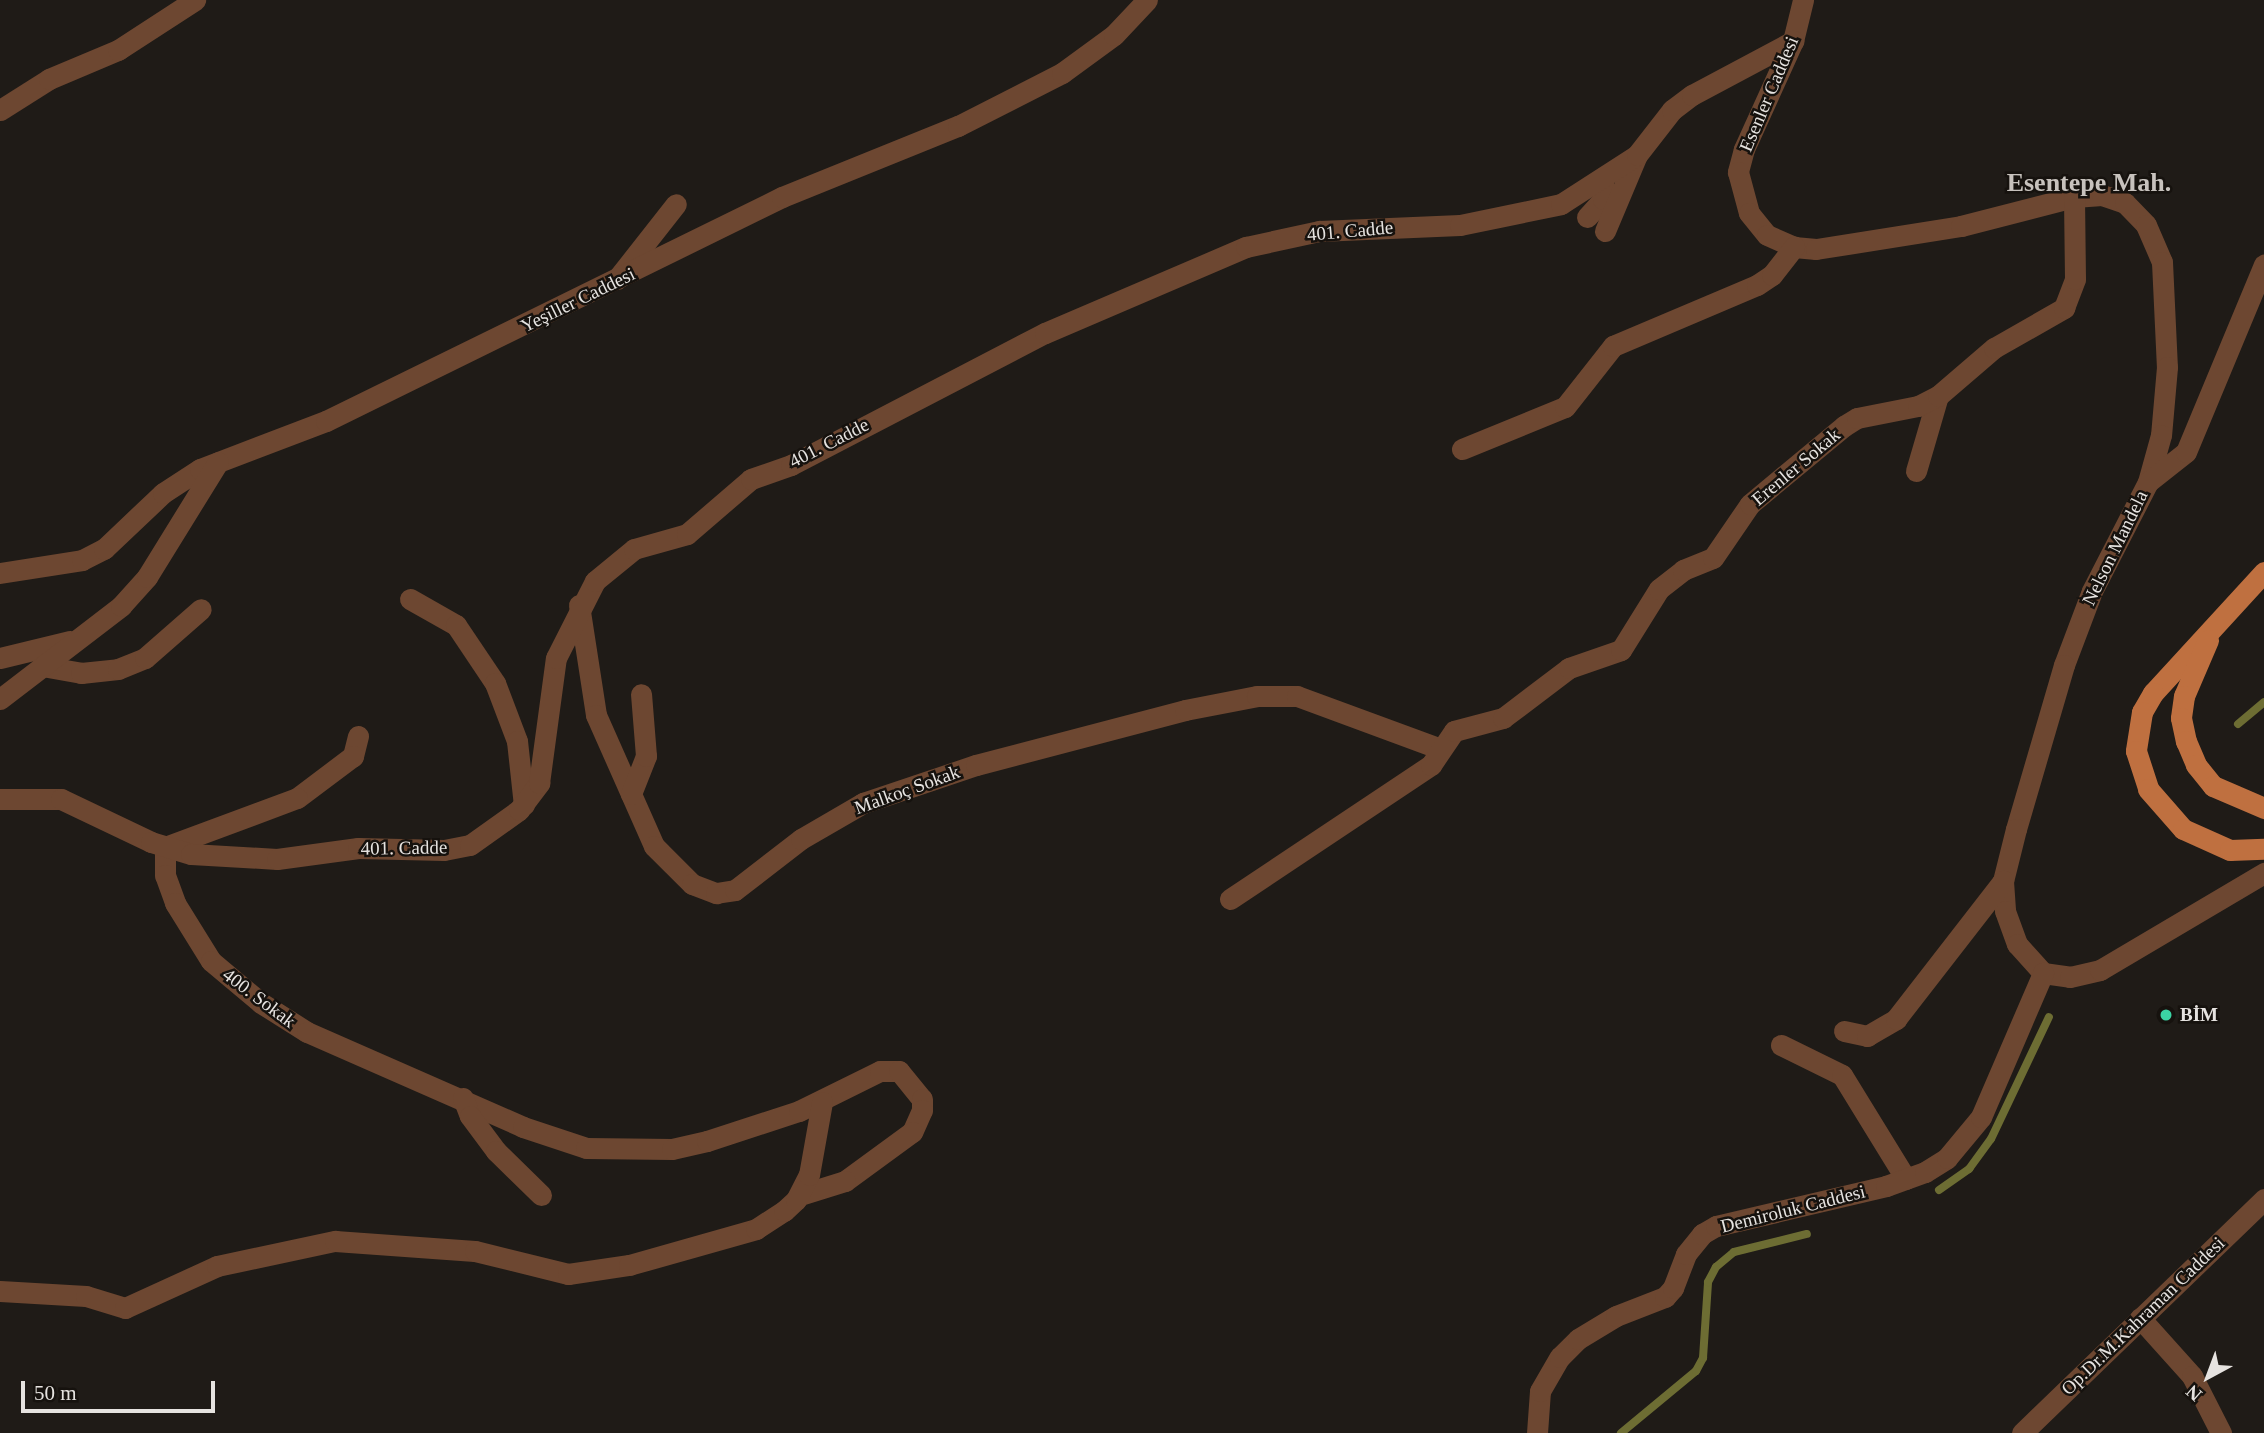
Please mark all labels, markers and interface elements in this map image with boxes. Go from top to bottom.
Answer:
street label: Esenler Caddesi [1734,33,1804,155]
district label: Esentepe Mah. [2007,167,2171,199]
street label: 401. Cadde [1306,216,1394,246]
street label: Yeşiller Caddesi [517,263,639,337]
street label: 401. Cadde [785,413,873,473]
street label: Erenler Sokak [1747,424,1845,510]
street label: Nelson Mandela [2077,487,2153,609]
street label: Malkoç Sokak [851,760,963,820]
street label: 401. Cadde [361,836,447,860]
street label: 400. Sokak [218,963,300,1033]
place label: BİM [2180,1004,2218,1026]
marker: BİM [2158,1007,2174,1023]
street label: Demiroluk Caddesi [1718,1180,1868,1238]
street label: Op.Dr.M.Kahraman Caddesi [2057,1232,2229,1400]
north arrow [2173,1342,2243,1412]
scale bar [24,1366,219,1410]
text: 50 m [34,1381,77,1405]
text: N [2182,1381,2206,1406]

